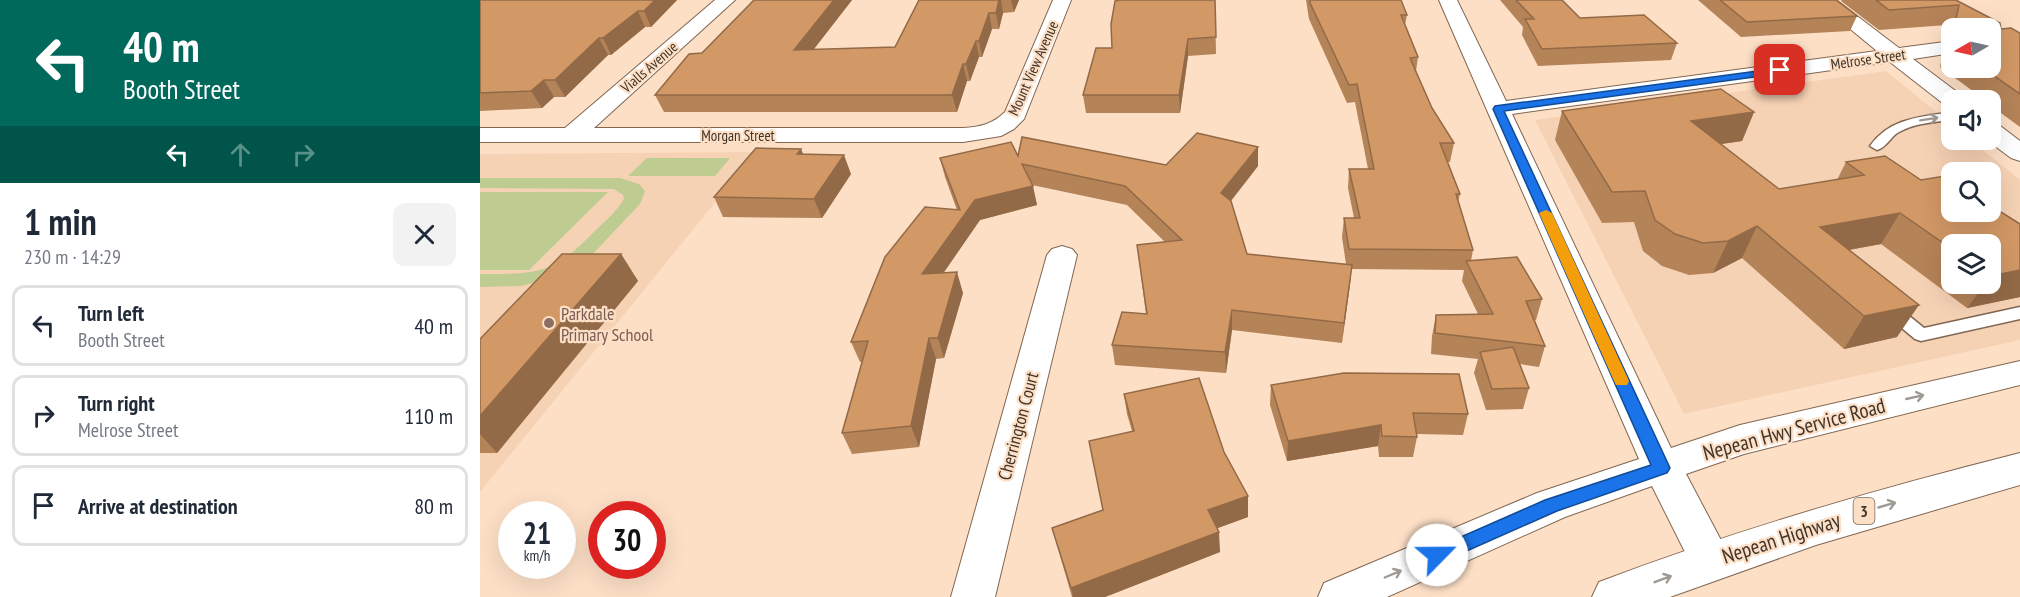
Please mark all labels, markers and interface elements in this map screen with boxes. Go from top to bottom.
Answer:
street label: Mount View Avenue [1004,18,1062,118]
north arrow [1941,18,2001,78]
map controls [1941,18,2001,294]
text: 40 m [123,19,200,74]
icon: left [24,24,102,102]
street label: Vialls Avenue [616,37,681,97]
pin [1754,44,1805,95]
street label: Melrose Street [1829,44,1907,74]
icon: arrive [1763,53,1796,86]
text: Booth Street [123,72,240,106]
button: sound [1941,90,2001,150]
one-way arrow [1919,114,1938,125]
street label: Morgan Street [701,126,775,145]
icon: left [161,138,194,171]
icon: ahead [224,138,257,171]
icon: right [287,138,320,171]
button: search [1941,162,2001,222]
text: 1 min [24,198,97,245]
button: close [393,203,456,266]
button: layers [1941,234,2001,294]
text: 230 m · 14:29 [24,244,121,270]
text: Turn left [78,299,144,327]
place label: Parkdale Primary School [561,302,654,346]
icon: left [27,309,60,342]
text: 40 m [414,312,453,340]
marker: Parkdale Primary School [542,316,556,330]
text: Booth Street [78,327,165,353]
street label: Cherrington Court [993,369,1043,483]
text: Turn right [78,389,155,417]
one-way arrow [1905,391,1924,403]
street label: Nepean Hwy Service Road [1700,392,1888,466]
icon: right [27,399,60,432]
text: 110 m [404,402,453,430]
text: Melrose Street [78,417,178,443]
icon: arrive [27,489,60,522]
text: Arrive at destination [78,492,238,520]
text: 80 m [414,492,453,520]
road number: 3 [1854,498,1874,524]
one-way arrow [1877,499,1896,510]
speed limit sign: 30 [588,501,666,579]
street label: Nepean Highway [1718,506,1844,570]
text: 21 [523,513,551,552]
position arrow [1405,523,1469,587]
text: km/h [524,546,550,565]
one-way arrow [1384,567,1402,579]
one-way arrow [1653,573,1672,584]

